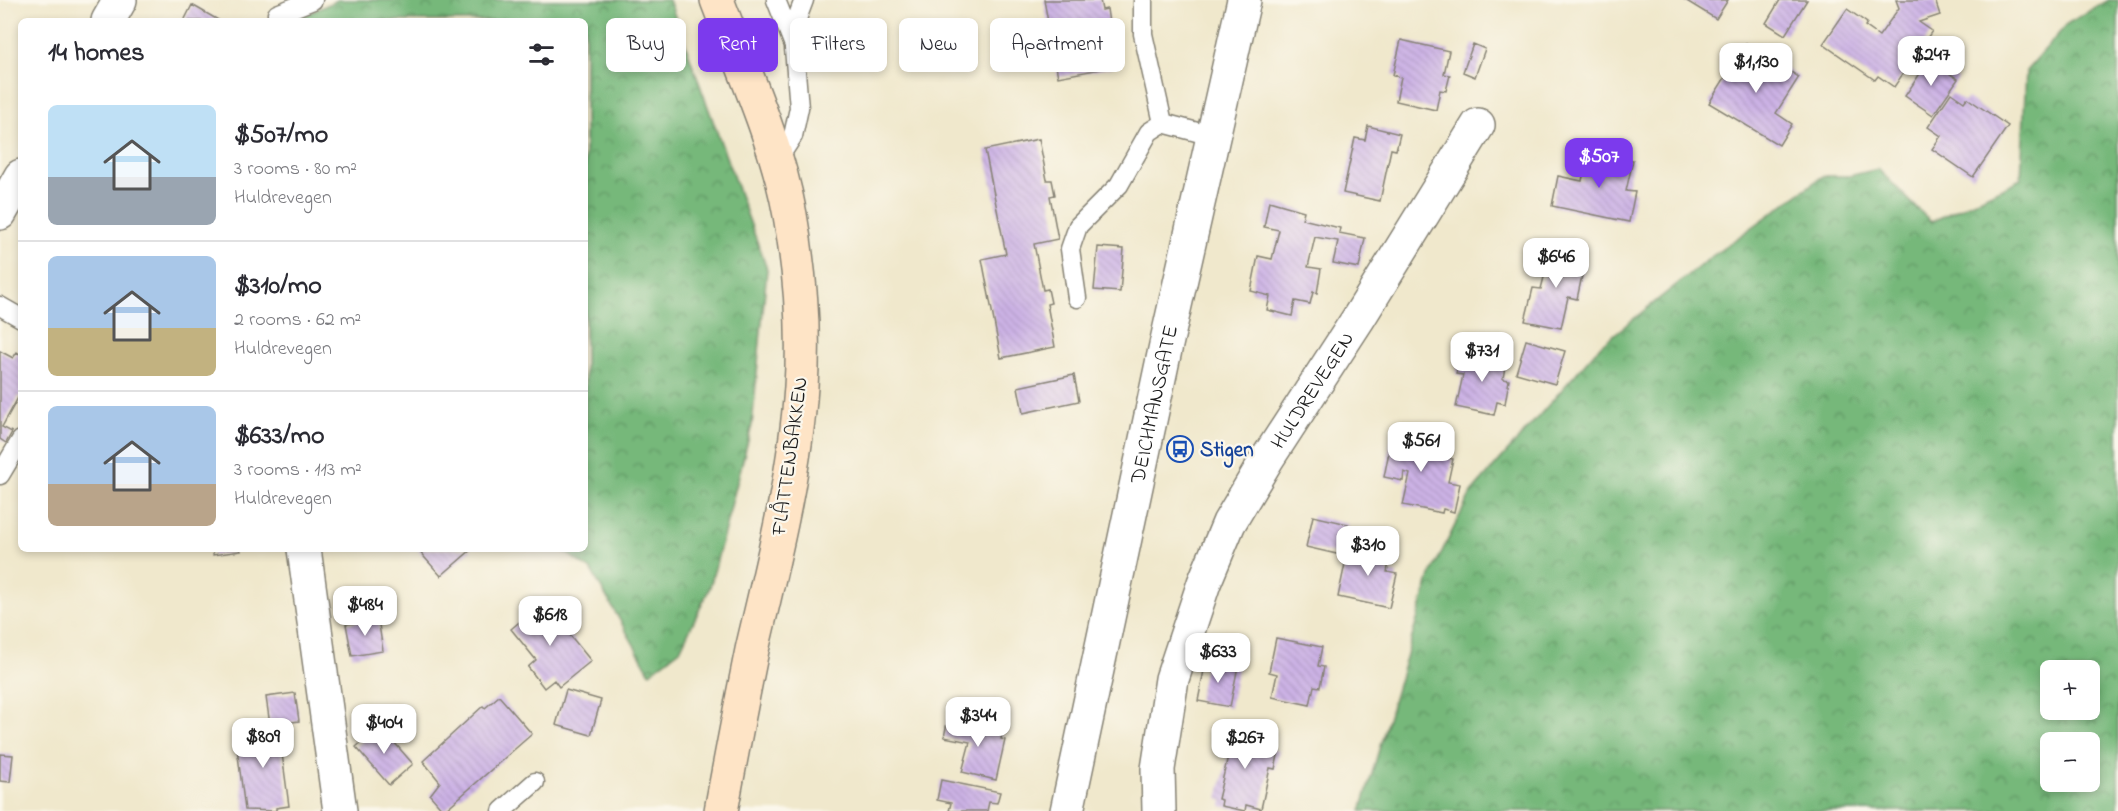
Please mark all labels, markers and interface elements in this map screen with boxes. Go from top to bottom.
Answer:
chip: Buy [606,18,686,72]
chip: Rent [698,18,778,72]
chip: Filters [790,18,887,72]
chip: New [899,18,978,72]
chip: Apartment [990,18,1125,72]
text: 14 homes [48,35,144,73]
pin: $247 [1895,36,1967,87]
icon: filters [525,38,558,71]
text: $247 [1912,41,1950,70]
pin: $1,130 [1707,43,1805,94]
text: $1,130 [1733,48,1779,77]
text: $507/mo [234,117,328,155]
icon: home [96,129,168,201]
pin: $507 [1563,138,1635,189]
text: $507 [1579,143,1619,172]
text: 3 rooms · 80 m² [234,155,357,184]
text: Huldrevegen [234,184,332,213]
pin: $646 [1520,238,1592,289]
text: $646 [1537,243,1575,272]
text: $310/mo [234,268,322,306]
icon: home [96,280,168,352]
text: 2 rooms · 62 m² [234,306,361,335]
street label: DEICHMANSGATE [1124,322,1187,487]
street label: HULDREVEGEN [1264,327,1363,456]
pin: $731 [1446,332,1518,383]
text: Huldrevegen [234,335,332,364]
text: $731 [1465,337,1499,366]
street label: FLÅTTENBAKKEN [764,375,817,538]
text: $633/mo [234,418,324,456]
pin: $561 [1385,422,1457,473]
text: $561 [1402,427,1440,456]
icon: home [96,430,168,502]
bus stop icon: Stigen [1165,434,1195,464]
place label: Stigen [1200,436,1254,468]
text: 3 rooms · 113 m² [234,456,362,485]
text: Huldrevegen [234,485,332,514]
pin: $310 [1332,526,1404,577]
text: $310 [1350,531,1386,560]
pin: $484 [329,586,401,637]
text: $484 [347,591,383,620]
pin: $618 [514,596,586,647]
text: $618 [533,601,567,630]
pin: $633 [1182,633,1254,684]
text: $633 [1199,638,1237,667]
map controls [2040,660,2100,792]
button: + [2040,660,2100,720]
pin: $344 [942,697,1014,748]
text: $344 [960,702,996,731]
pin: $404 [348,704,420,755]
text: $404 [365,709,403,738]
pin: $809 [227,718,299,769]
pin: $267 [1209,719,1281,770]
text: $809 [246,723,280,752]
text: $267 [1225,724,1265,753]
button: − [2040,732,2100,792]

